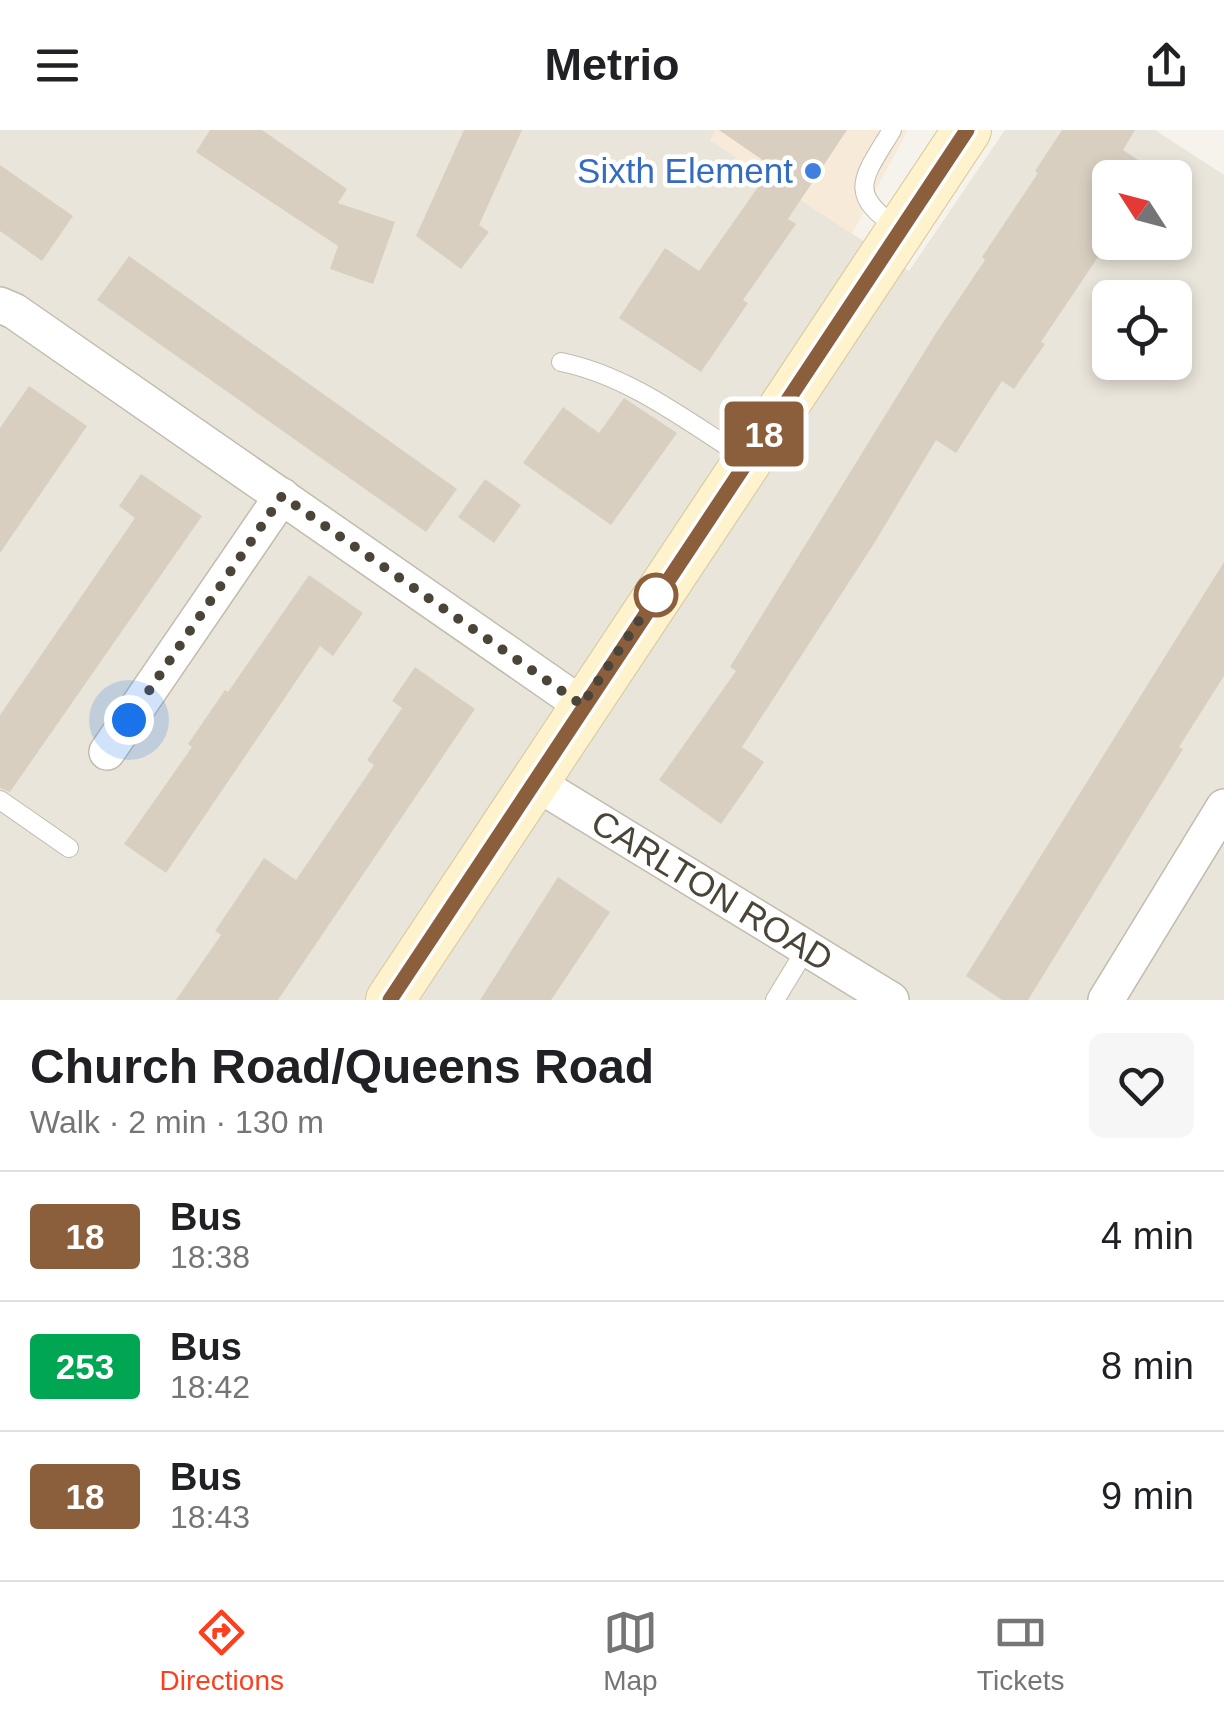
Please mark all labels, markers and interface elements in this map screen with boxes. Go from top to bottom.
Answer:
icon: menu [30,38,85,93]
icon: share [1139,38,1194,93]
text: Metrio [545,39,680,90]
place label: Sixth Element [577,151,793,190]
marker: Sixth Element [802,160,824,182]
north arrow [1092,160,1192,260]
map controls [1092,160,1192,380]
button: locate [1092,280,1192,380]
line badge: 18 [719,402,809,466]
text: 18 [745,415,783,454]
unlabelled marker [635,574,677,616]
your location [104,695,154,745]
street label: CARLTON ROAD [585,802,840,979]
button: heart [1089,1033,1194,1138]
text: Church Road/Queens Road [30,1040,654,1093]
text: Walk · 2 min · 130 m [30,1104,324,1140]
text: Bus [170,1196,242,1238]
text: 4 min [1101,1215,1194,1257]
text: 18 [66,1217,104,1256]
text: 18:38 [170,1239,250,1275]
text: Bus [170,1326,242,1368]
text: 8 min [1101,1345,1194,1387]
text: 253 [56,1347,114,1386]
text: 18:42 [170,1369,250,1405]
text: Bus [170,1456,242,1498]
text: 9 min [1101,1475,1194,1517]
text: 18 [66,1477,104,1516]
text: 18:43 [170,1499,250,1535]
tab: Directions [159,1605,284,1697]
tab: Map [603,1605,658,1697]
tab: Tickets [977,1605,1065,1697]

